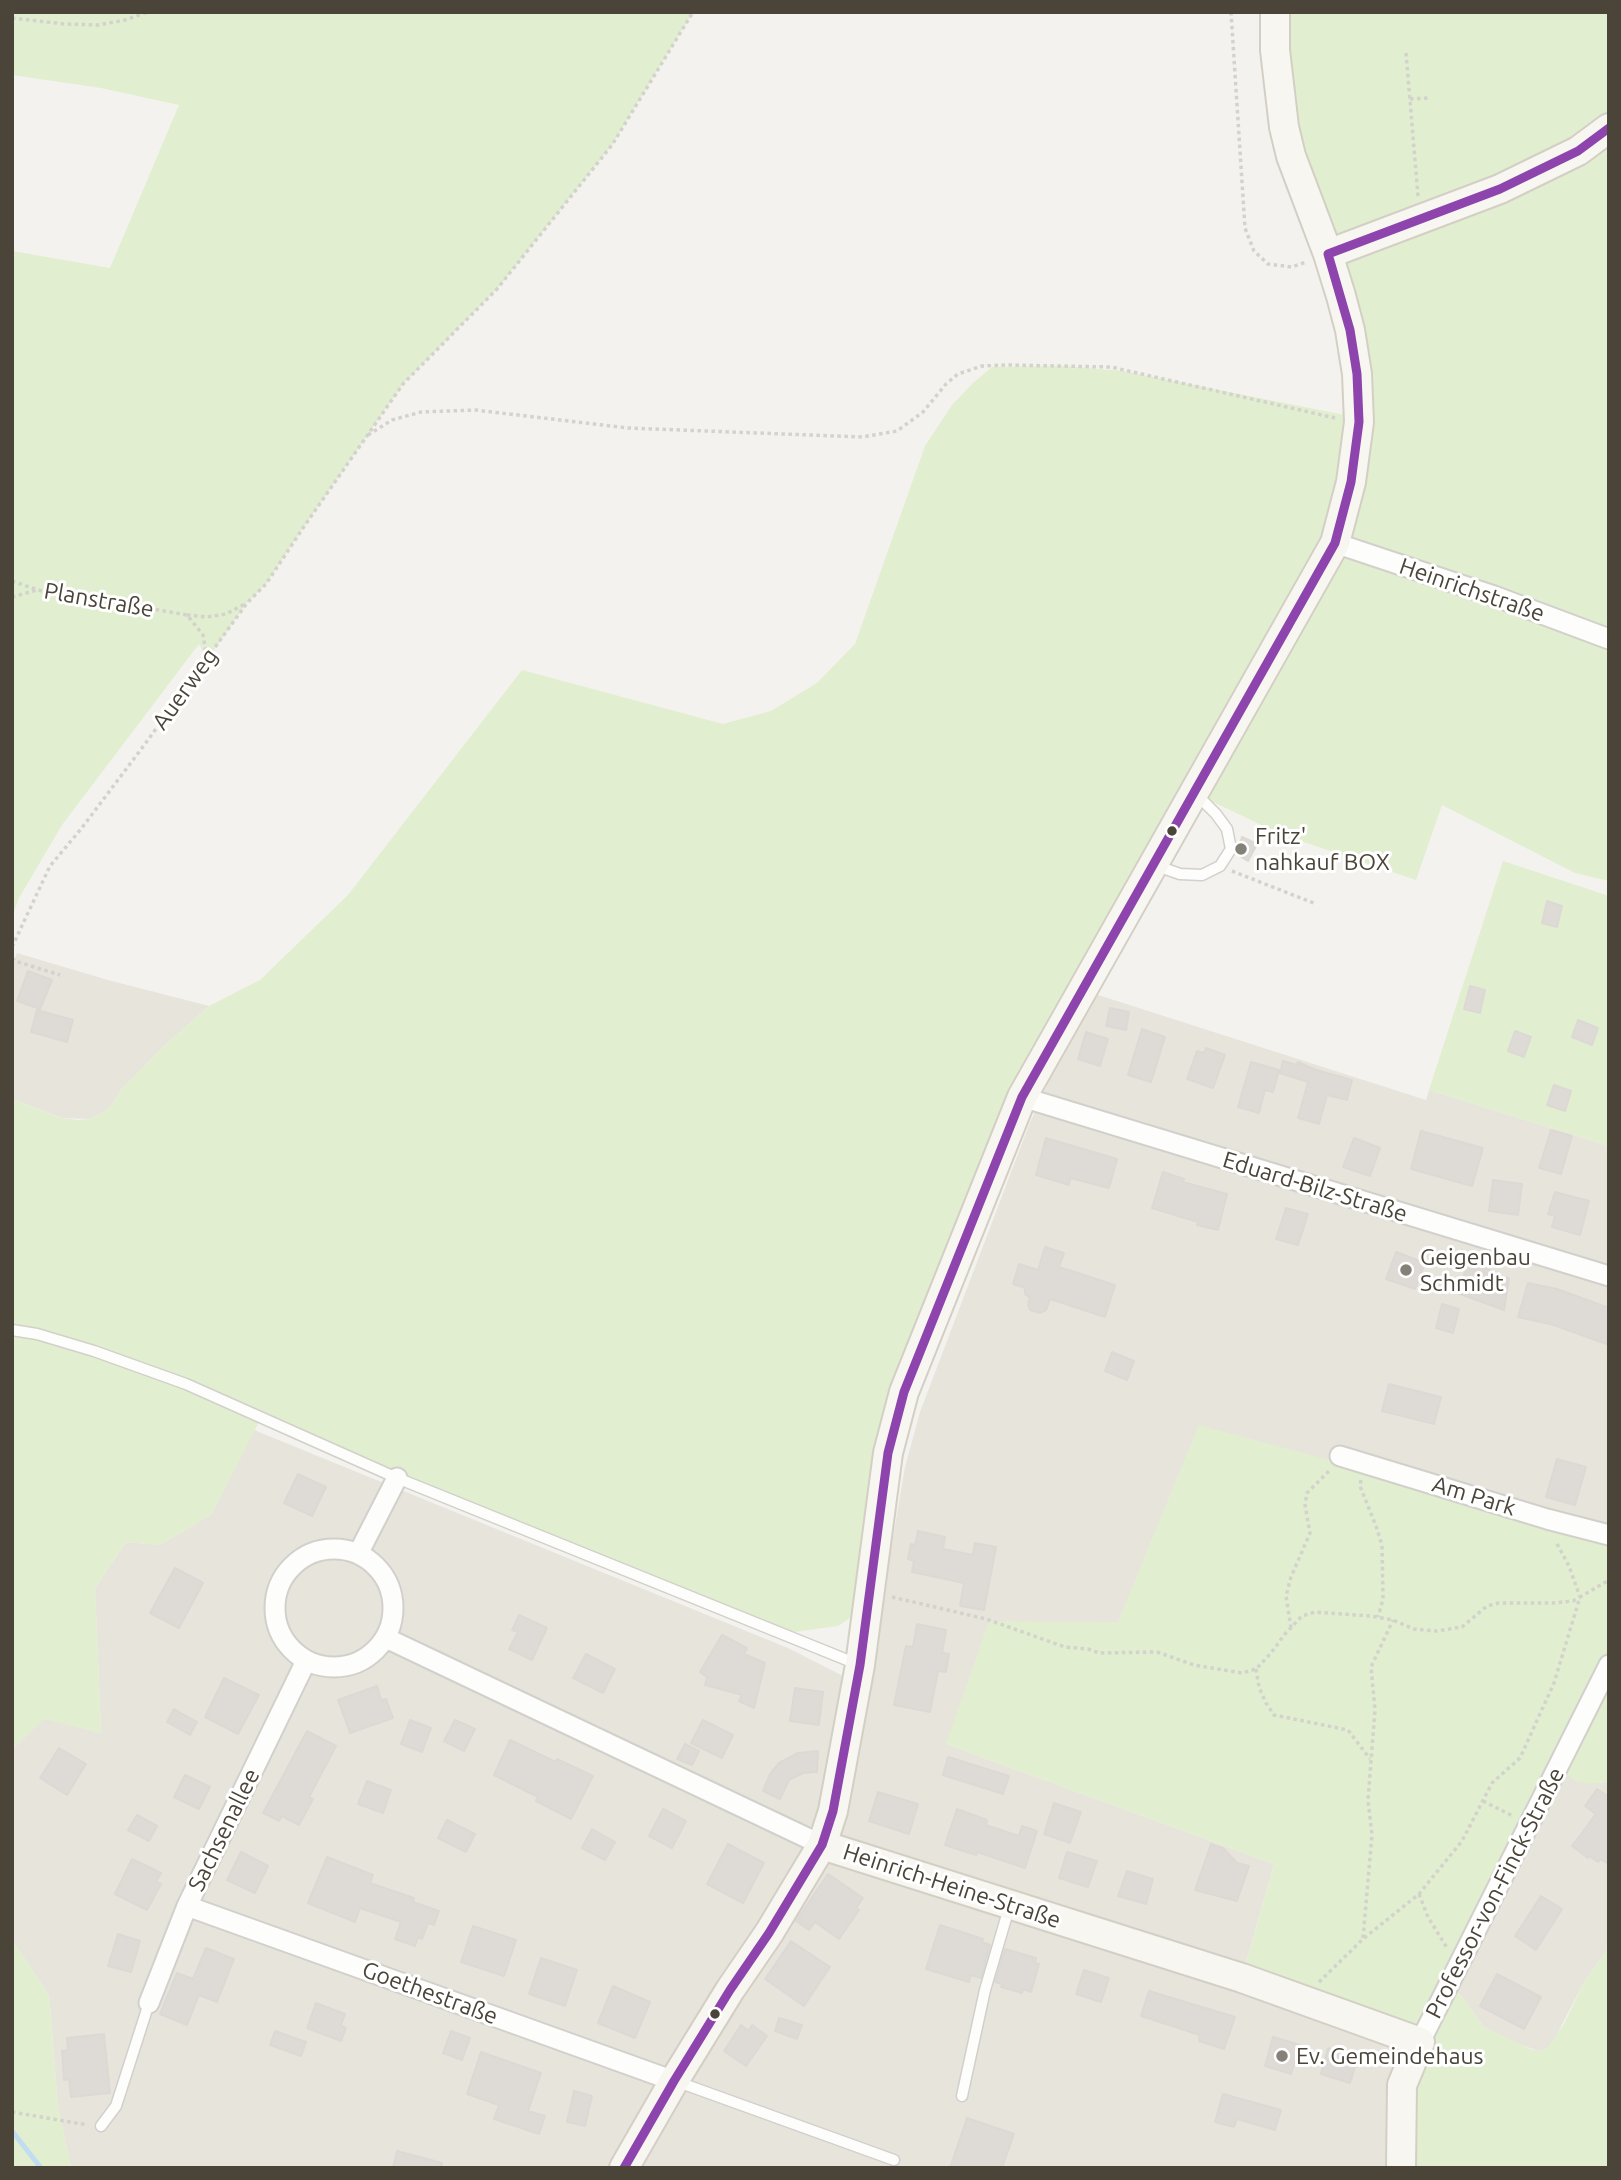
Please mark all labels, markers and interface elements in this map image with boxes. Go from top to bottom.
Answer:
street label: Heinrichstraße [1396,552,1548,628]
street label: Planstraße [42,577,156,623]
street label: Auerweg [146,643,224,735]
place label: Fritz' nahkauf BOX [1255,822,1390,876]
unlabelled marker [1165,824,1179,838]
marker: Fritz' nahkauf BOX [1233,841,1249,857]
street label: Eduard-Bilz-Straße [1219,1146,1411,1228]
place label: Geigenbau Schmidt [1420,1243,1531,1297]
marker: Geigenbau Schmidt [1398,1262,1414,1278]
street label: Am Park [1429,1470,1519,1522]
street label: Professor-von-Finck-Straße [1420,1763,1570,2023]
street label: Sachsenallee [182,1764,266,1896]
street label: Heinrich-Heine-Straße [840,1838,1064,1934]
street label: Goethestraße [358,1956,502,2030]
unlabelled marker [708,2007,722,2021]
place label: Ev. Gemeindehaus [1296,2042,1484,2070]
marker: Ev. Gemeindehaus [1274,2048,1290,2064]

